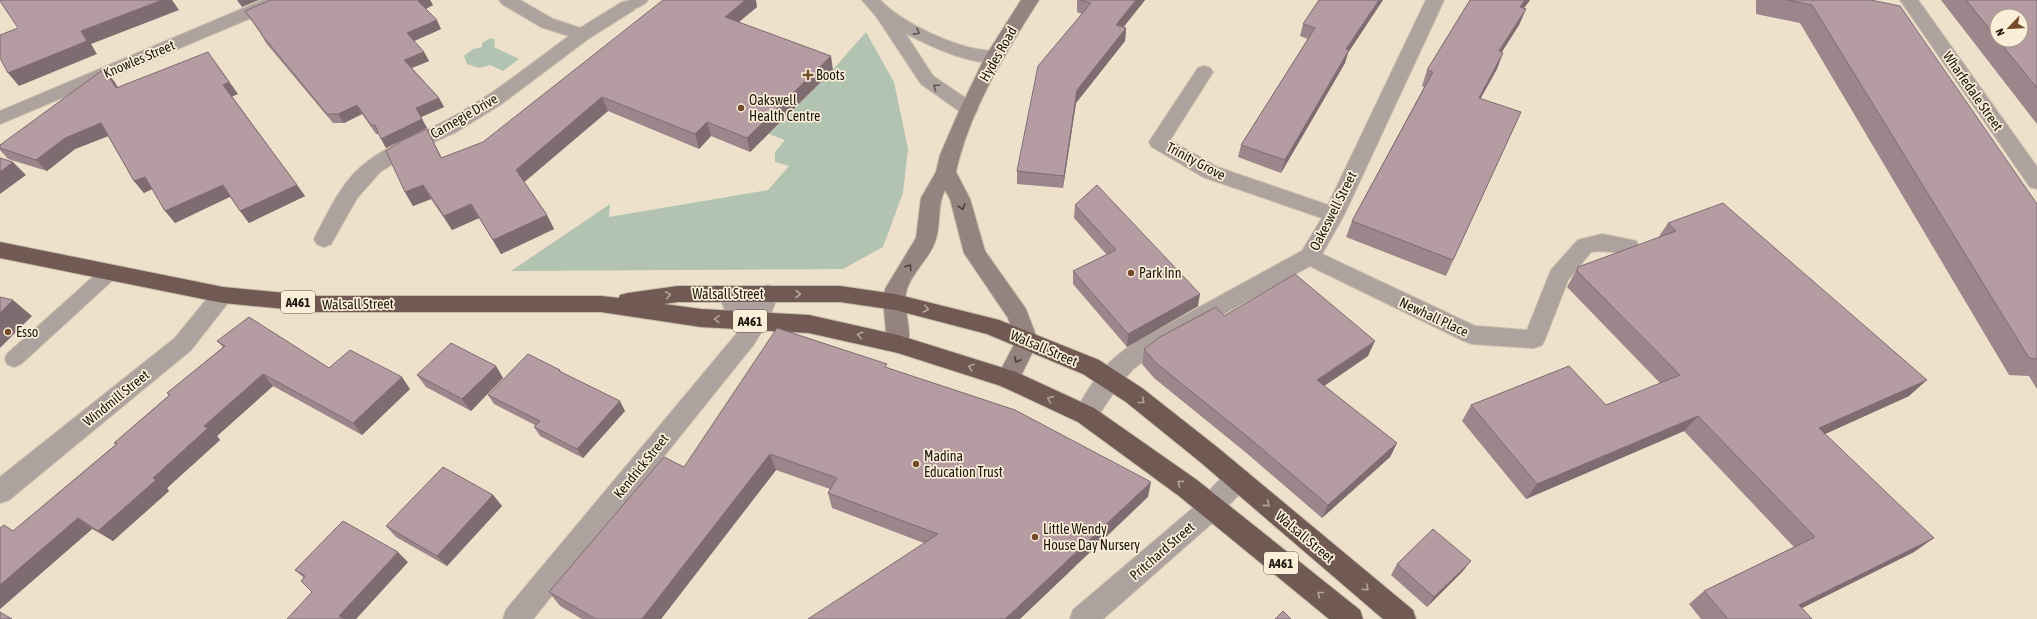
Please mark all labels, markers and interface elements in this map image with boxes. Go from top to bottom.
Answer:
north arrow [1989,8,2029,48]
street label: Hydes Road [976,24,1020,84]
one-way arrow [913,27,920,35]
text: N [1993,27,2007,38]
street label: Knowles Street [101,37,177,81]
street label: Wharfedale Street [1940,48,2006,134]
place label: Boots [816,67,845,83]
marker: Boots [803,70,813,80]
one-way arrow [934,85,941,92]
street label: Carnegie Drive [428,90,500,142]
place label: Oakswell Health Centre [749,92,820,124]
marker: Oakswell Health Centre [736,103,746,113]
street label: Trinity Grove [1164,139,1228,183]
street label: Oakeswell Street [1306,169,1360,253]
one-way arrow [957,203,966,210]
one-way arrow [904,264,912,271]
place label: Park Inn [1139,265,1181,281]
marker: Park Inn [1126,268,1136,278]
street label: Walsall Street [692,286,764,302]
one-way arrow [795,290,801,298]
road number: A461 [281,291,315,313]
one-way arrow [665,291,671,300]
street label: Newhall Place [1397,294,1471,340]
street label: Walsall Street [322,295,394,313]
one-way arrow [922,304,929,313]
road number: A461 [733,310,767,332]
one-way arrow [714,315,720,323]
place label: Esso [16,324,38,340]
marker: Esso [3,327,13,337]
street label: Walsall Street [1008,327,1080,369]
one-way arrow [857,331,863,339]
one-way arrow [1014,356,1022,363]
one-way arrow [967,363,974,371]
street label: Windmill Street [80,367,152,429]
one-way arrow [1047,395,1054,403]
one-way arrow [1137,397,1144,404]
street label: Kendrick Street [610,431,672,501]
place label: Madina Education Trust [924,448,1003,480]
marker: Madina Education Trust [911,459,921,469]
one-way arrow [1177,480,1184,488]
one-way arrow [1263,500,1270,507]
street label: Walsall Street [1272,508,1338,566]
street label: Pritchard Street [1127,519,1197,583]
place label: Little Wendy House Day Nursery [1043,521,1140,553]
marker: Little Wendy House Day Nursery [1030,532,1040,542]
road number: A461 [1264,552,1298,574]
one-way arrow [1362,584,1369,591]
one-way arrow [1318,592,1325,599]

